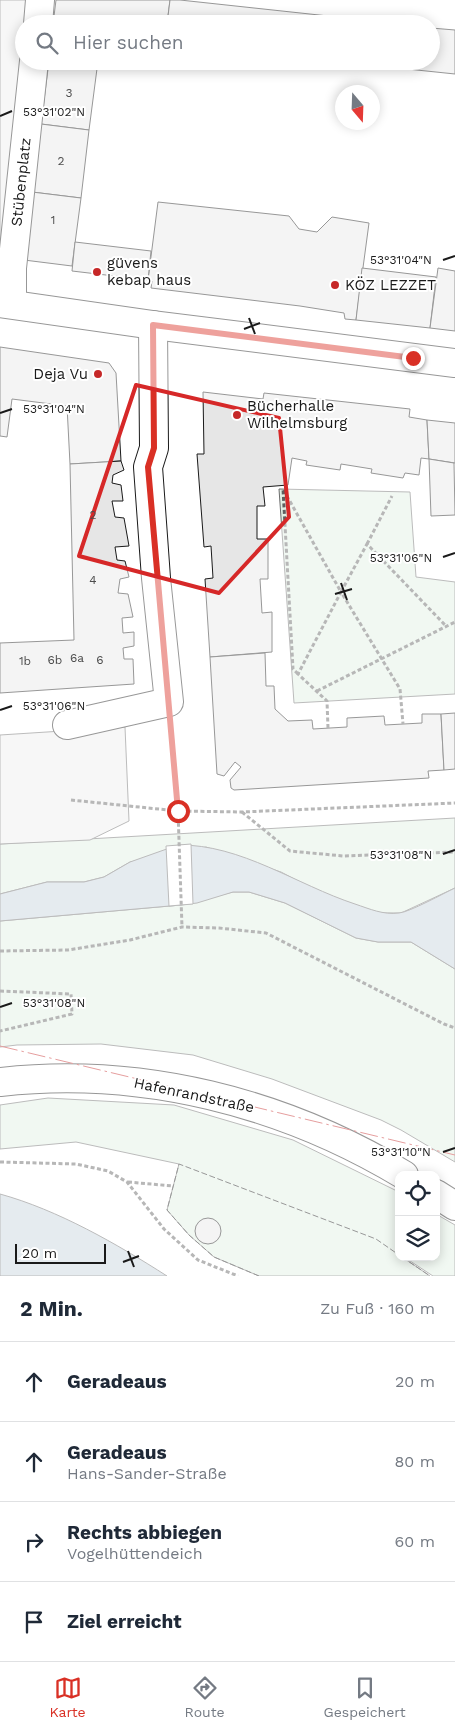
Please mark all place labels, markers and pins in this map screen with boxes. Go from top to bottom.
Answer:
place label: güvens kebap haus [107,254,191,289]
marker: güvens kebap haus [91,266,103,278]
place label: KÖZ LEZZET [345,276,436,294]
marker: KÖZ LEZZET [329,279,341,291]
place label: Deja Vu [33,365,88,383]
marker: Deja Vu [92,368,104,380]
place label: Bücherhalle Wilhelmsburg [247,397,347,432]
marker: Bücherhalle Wilhelmsburg [231,409,243,421]

